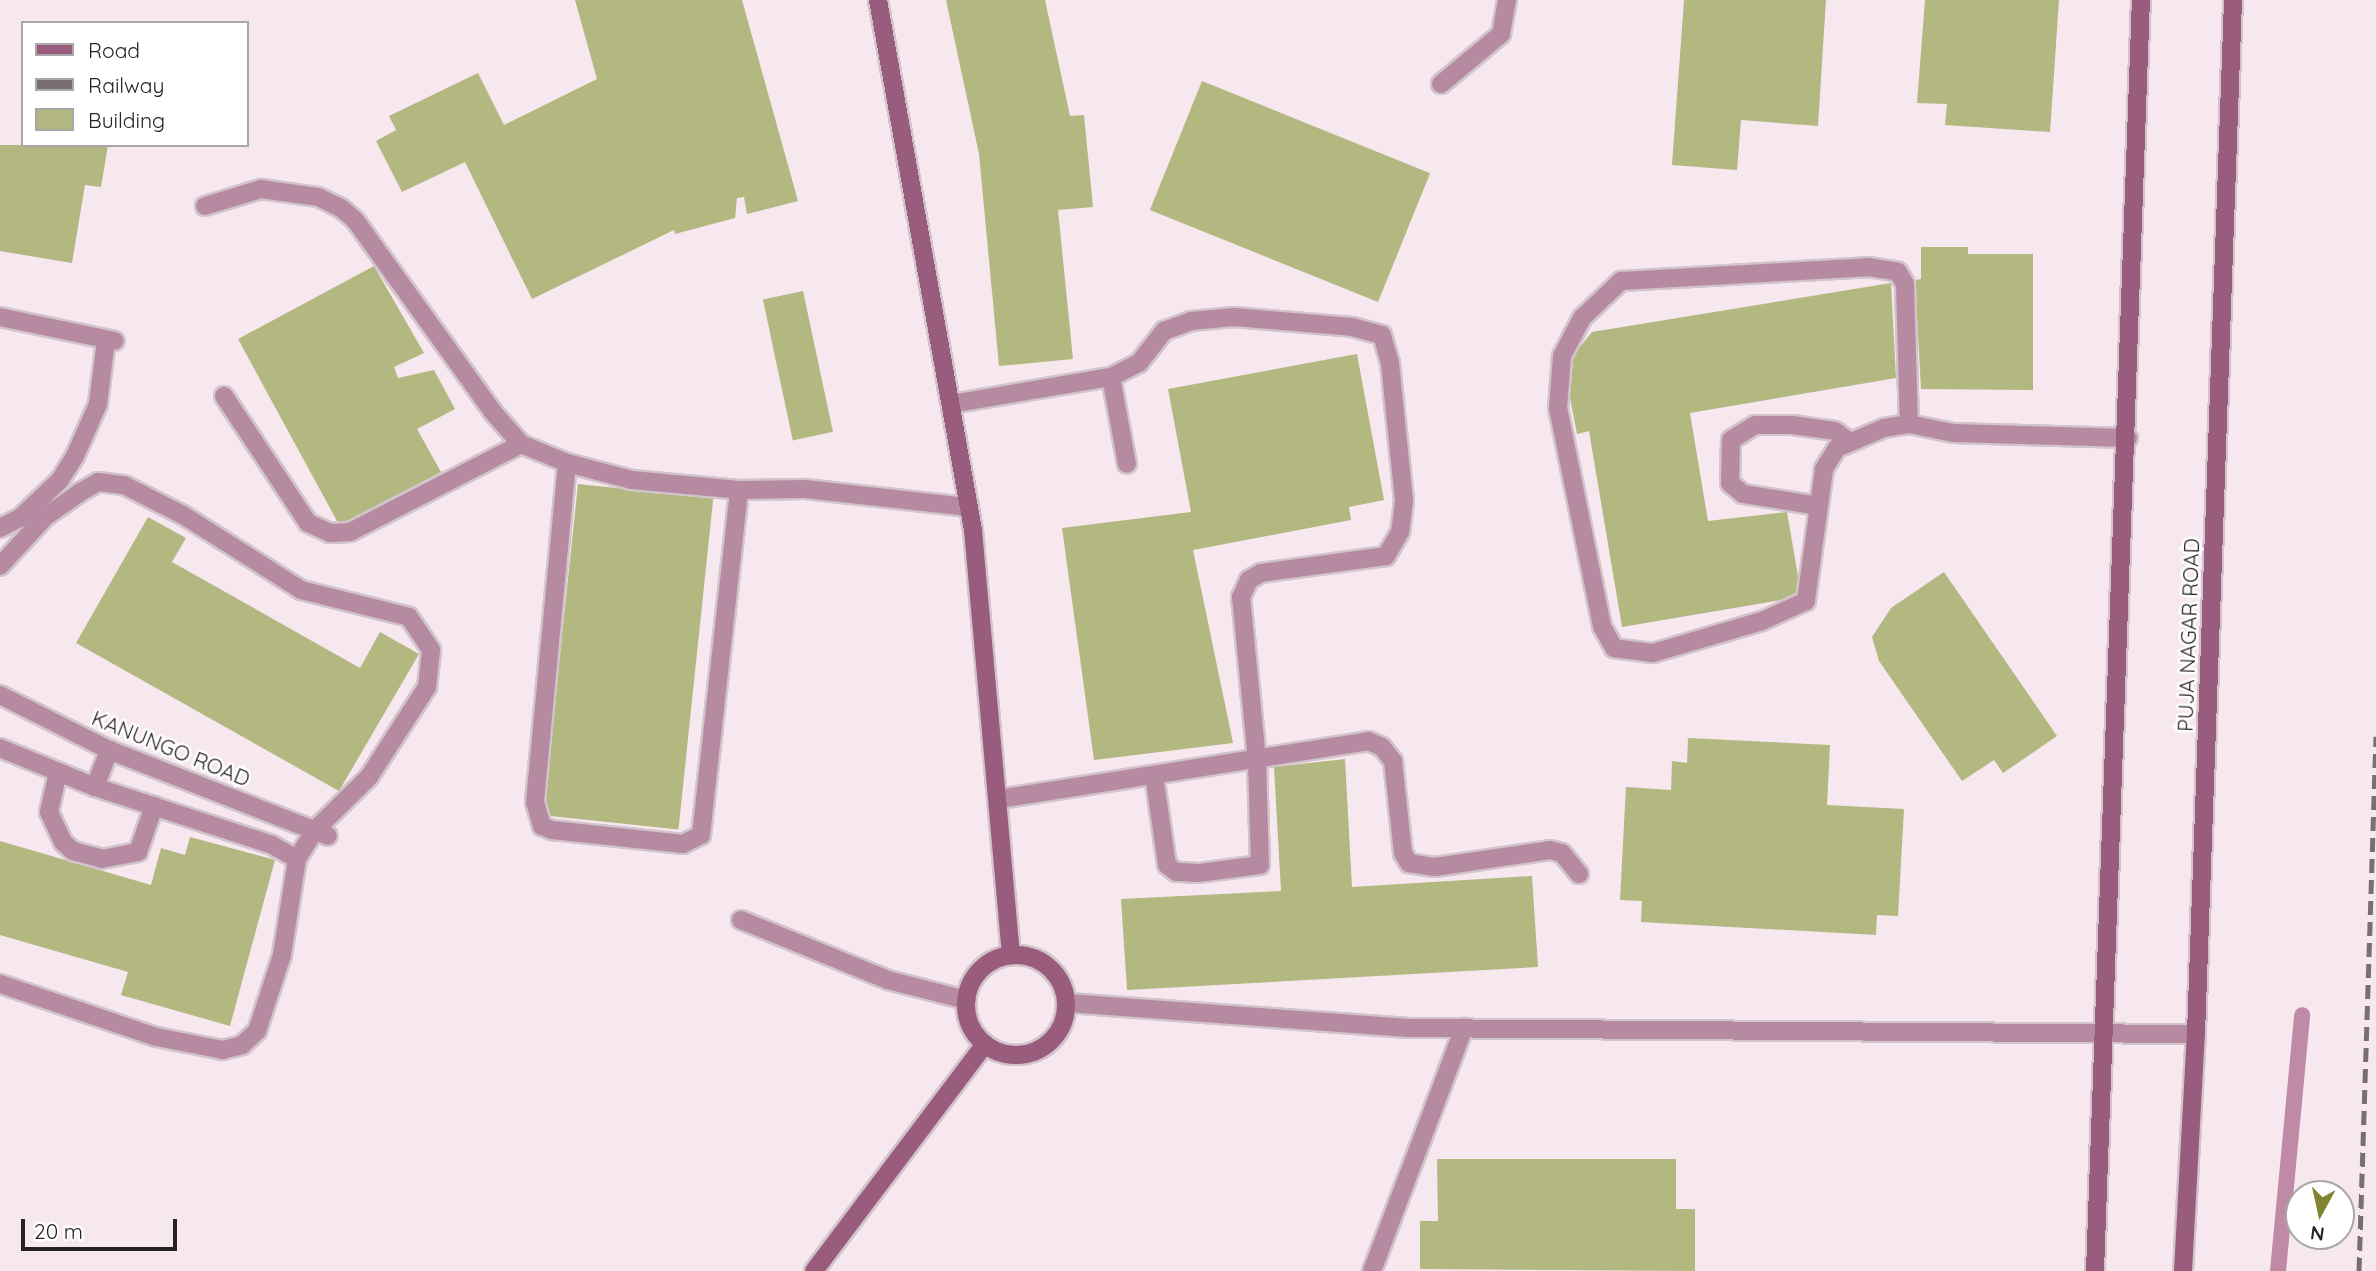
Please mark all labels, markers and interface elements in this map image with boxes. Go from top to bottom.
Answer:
legend [21,21,248,147]
text: Road [88,37,140,63]
text: Railway [88,72,164,98]
text: Building [88,107,165,133]
street label: PUJA NAGAR ROAD [2172,538,2204,732]
street label: KANUNGO ROAD [88,705,254,791]
north arrow [2285,1180,2355,1250]
scale bar [24,1204,180,1248]
text: 20 m [34,1218,83,1244]
text: N [2309,1221,2326,1247]

